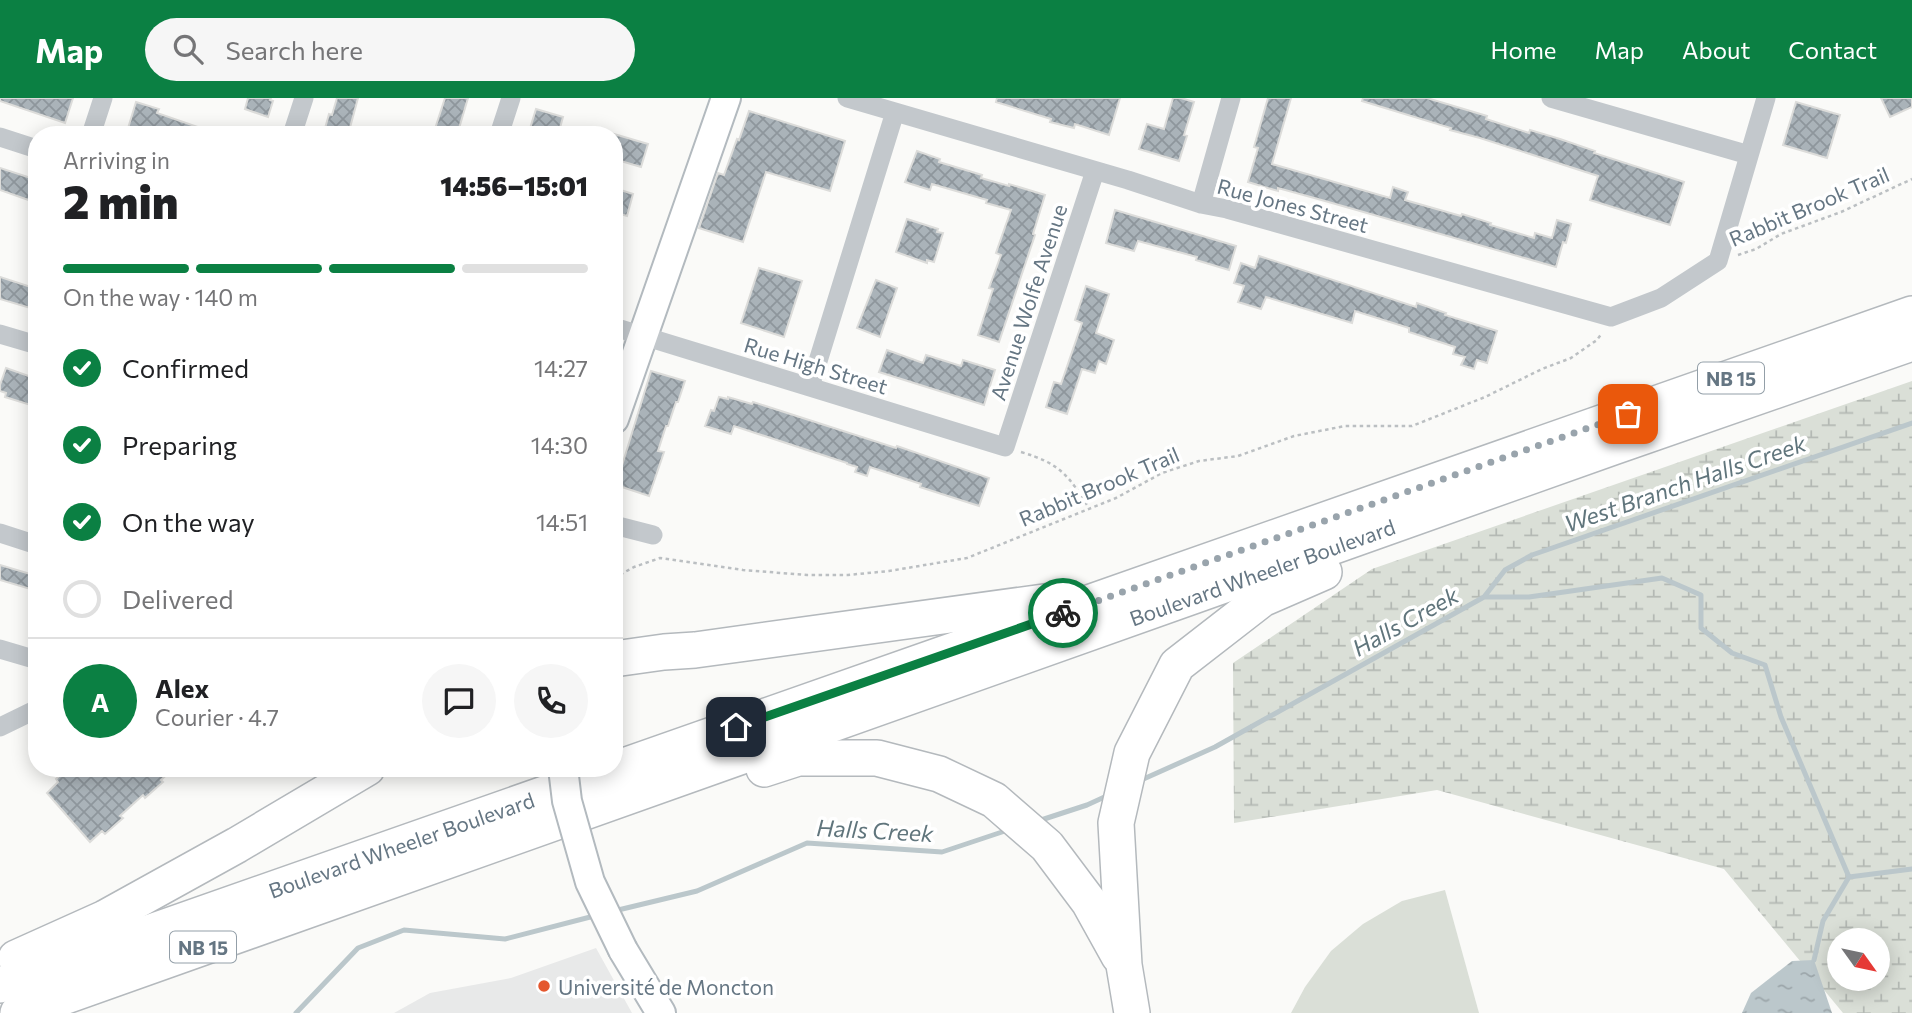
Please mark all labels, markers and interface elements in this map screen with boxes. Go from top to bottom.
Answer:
search box [145,18,635,81]
text: Map [35,29,103,70]
icon: search [169,30,207,68]
text: Search here [225,34,363,65]
text: Home [1491,35,1557,64]
text: Map [1595,35,1644,64]
text: About [1682,35,1750,64]
text: Contact [1788,35,1877,64]
text: Arriving in [63,146,170,174]
street label: Rabbit Brook Trail [1725,161,1893,251]
text: 14:56–15:01 [440,170,588,201]
text: 2 min [63,172,179,228]
street label: Rue Jones Street [1215,173,1371,237]
street label: Avenue Wolfe Avenue [984,201,1072,403]
text: On the way · 140 m [63,283,258,311]
street label: Rue High Street [741,331,891,399]
icon: check [63,349,101,387]
text: Confirmed [122,352,249,383]
text: 14:27 [534,354,588,382]
road number: NB 15 [1698,362,1764,394]
pin [1598,384,1658,444]
icon: bag [1609,395,1647,433]
icon: check [63,426,101,464]
water label: West Branch Halls Creek [1561,428,1810,538]
text: Preparing [122,429,237,460]
text: 14:30 [531,431,588,459]
street label: Rabbit Brook Trail [1015,441,1183,531]
icon: check [63,503,101,541]
text: On the way [122,506,255,537]
text: 14:51 [536,508,588,536]
street label: Boulevard Wheeler Boulevard [1126,513,1398,630]
courier [1028,578,1098,648]
water label: Halls Creek [1347,580,1463,662]
text: Delivered [122,583,233,614]
icon: bike [1044,594,1082,632]
button: chat [422,664,496,738]
button: phone [514,664,588,738]
text: Alex [155,672,209,703]
text: A [91,686,109,717]
pin [706,697,766,757]
text: Courier · 4.7 [155,703,279,731]
icon: home [717,708,755,746]
street label: Boulevard Wheeler Boulevard [265,786,537,902]
water label: Halls Creek [816,813,935,847]
north arrow [1827,928,1890,990]
map controls [1827,928,1890,991]
road number: NB 15 [170,932,236,962]
place label: Université de Moncton [558,974,774,999]
marker: Université de Moncton [536,978,552,994]

